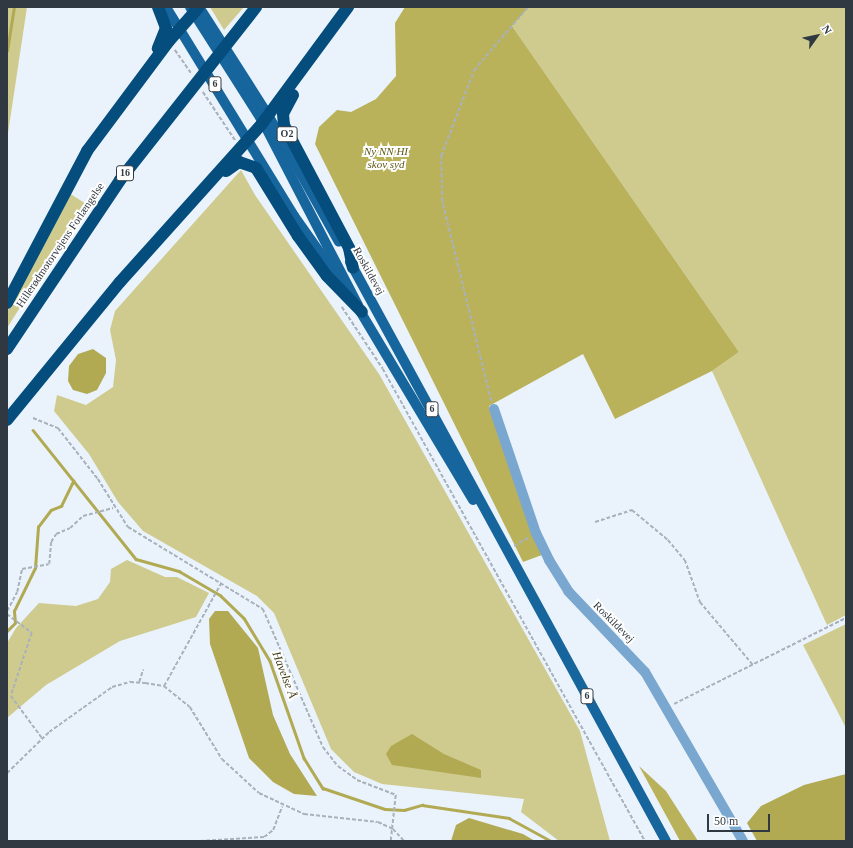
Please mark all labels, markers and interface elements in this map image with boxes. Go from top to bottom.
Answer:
north arrow [797,16,837,56]
text: N [820,23,834,36]
road number: 6 [208,76,222,92]
road number: O2 [276,126,298,142]
park label: Ny NN HI skov syd [364,145,408,171]
road number: 16 [116,165,134,181]
street label: Hillerødmotorvejens Forlængelse [13,180,107,310]
street label: Roskildevej [350,245,388,297]
road number: 6 [425,401,439,417]
street label: Roskildevej [591,599,637,645]
water label: Havelse Å [269,650,299,700]
road number: 6 [580,688,594,704]
scale bar [709,806,772,832]
text: 50 m [714,814,738,828]

